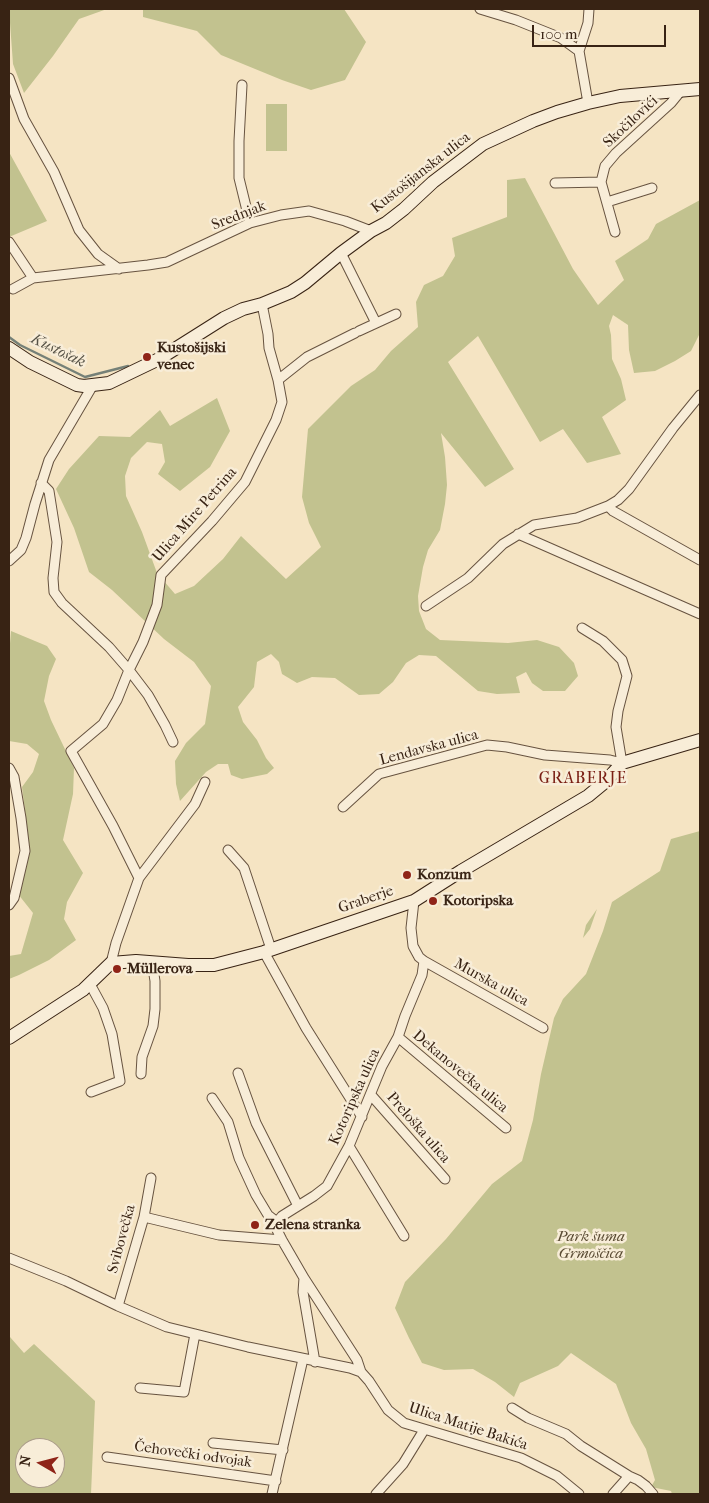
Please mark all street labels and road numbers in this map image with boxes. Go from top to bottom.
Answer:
street label: Skočilovići [600,92,662,152]
street label: Kustošijanska ulica [368,129,474,217]
street label: Srednjak [209,197,269,235]
street label: Ulica Mire Petrina [149,464,241,566]
street label: Lendavska ulica [378,726,480,770]
street label: Graberje [336,882,396,918]
street label: Murska ulica [451,955,531,1011]
street label: Dekanovečka ulica [409,1027,511,1117]
street label: Kotoripska ulica [326,1046,384,1148]
street label: Preloška ulica [382,1089,454,1167]
street label: Svibovečka [104,1203,140,1275]
street label: Ulica Matije Bakića [406,1399,530,1455]
street label: Čehovečki odvojak [133,1438,253,1472]

